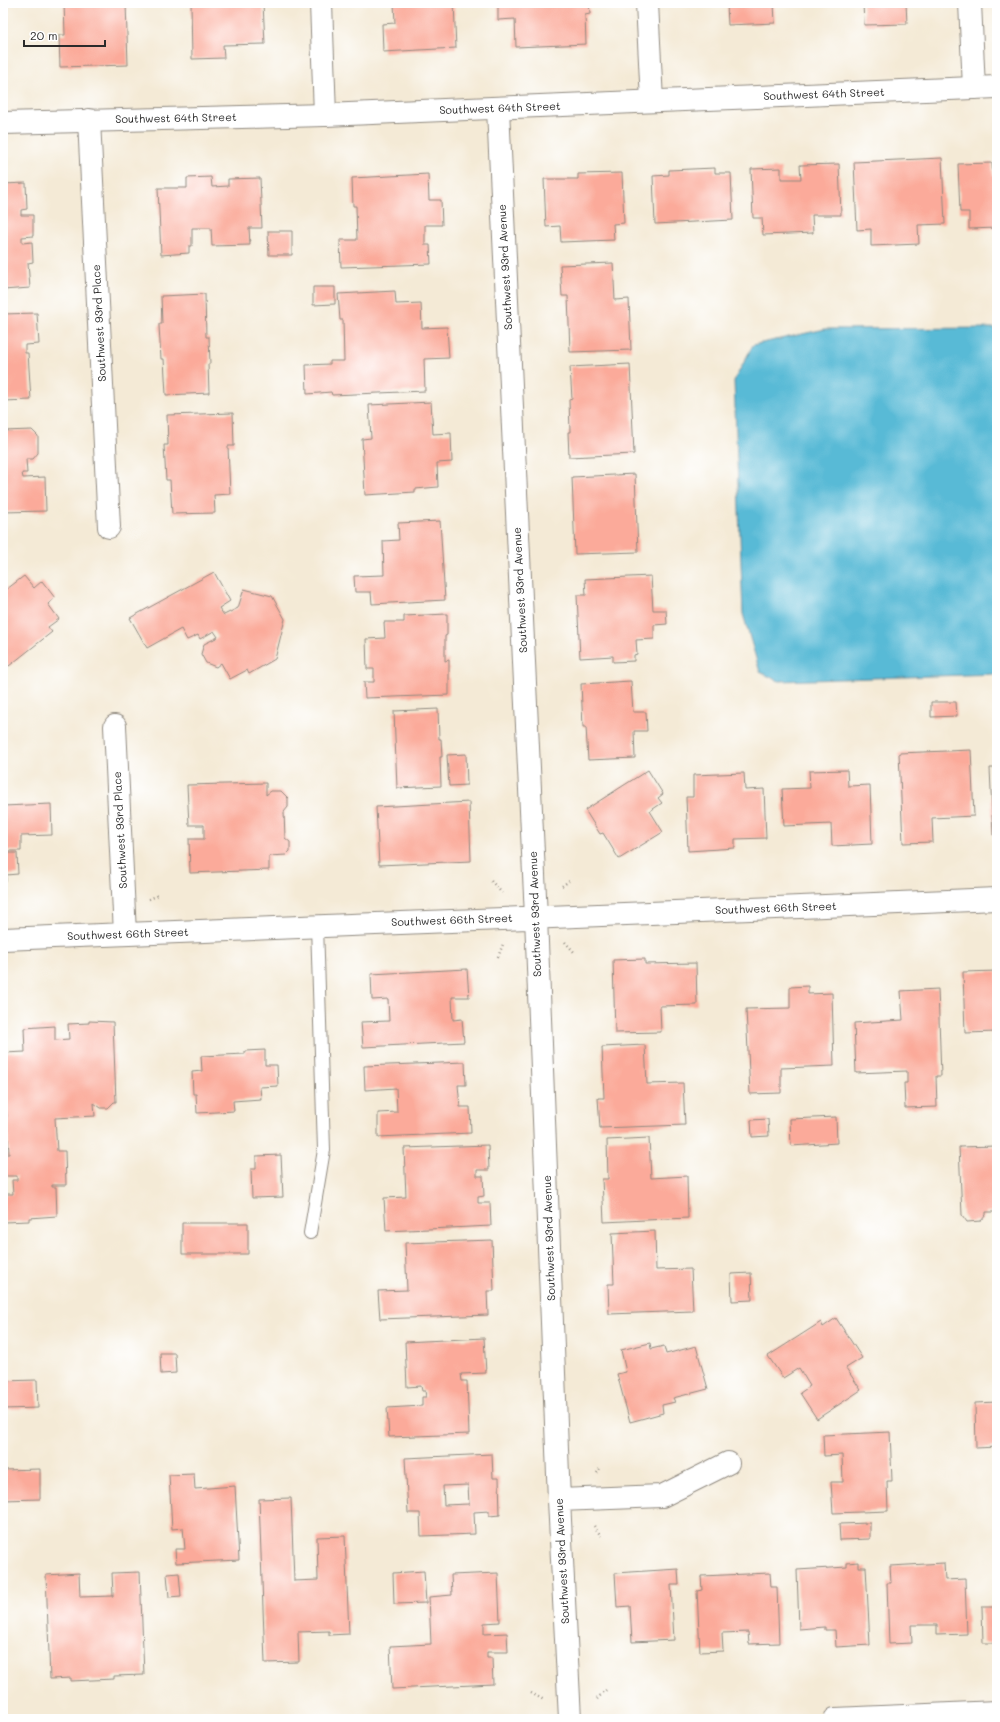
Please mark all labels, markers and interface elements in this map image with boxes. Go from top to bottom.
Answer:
scale bar [24,22,105,48]
text: 20 m [30,27,58,43]
street label: Southwest 64th Street [763,84,885,103]
street label: Southwest 64th Street [439,98,561,117]
street label: Southwest 64th Street [115,109,237,126]
street label: Southwest 93rd Avenue [494,204,515,330]
street label: Southwest 93rd Place [88,264,109,382]
street label: Southwest 93rd Avenue [509,527,530,653]
street label: Southwest 93rd Place [109,771,130,889]
street label: Southwest 93rd Avenue [525,851,544,977]
street label: Southwest 66th Street [715,898,837,917]
street label: Southwest 66th Street [391,910,513,929]
street label: Southwest 66th Street [67,924,189,943]
street label: Southwest 93rd Avenue [539,1175,558,1301]
street label: Southwest 93rd Avenue [551,1498,572,1624]

